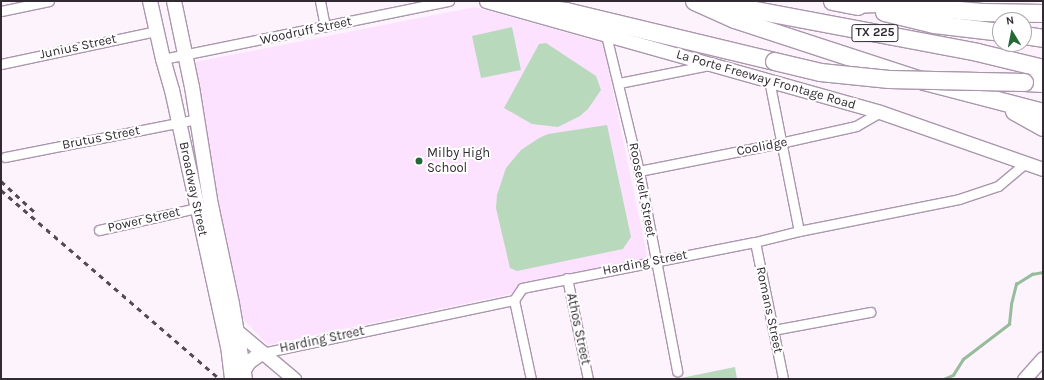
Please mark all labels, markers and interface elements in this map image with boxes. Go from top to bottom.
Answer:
north arrow [992,12,1032,52]
street label: Woodruff Street [259,14,353,48]
text: N [1005,14,1015,28]
road number: TX 225 [851,23,899,43]
street label: Junius Street [38,31,118,63]
street label: La Porte Freeway Frontage Road [674,47,858,113]
street label: Brutus Street [61,123,141,153]
street label: Coolidge [735,134,789,160]
street label: Broadway Street [175,140,211,238]
street label: Roosevelt Street [625,141,659,239]
place label: Milby High School [427,146,490,177]
marker: Milby High School [414,156,424,166]
street label: Power Street [106,204,182,236]
street label: Harding Street [601,247,689,279]
street label: Romans Street [752,265,786,355]
street label: Athos Street [563,292,593,366]
street label: Harding Street [278,323,366,357]

